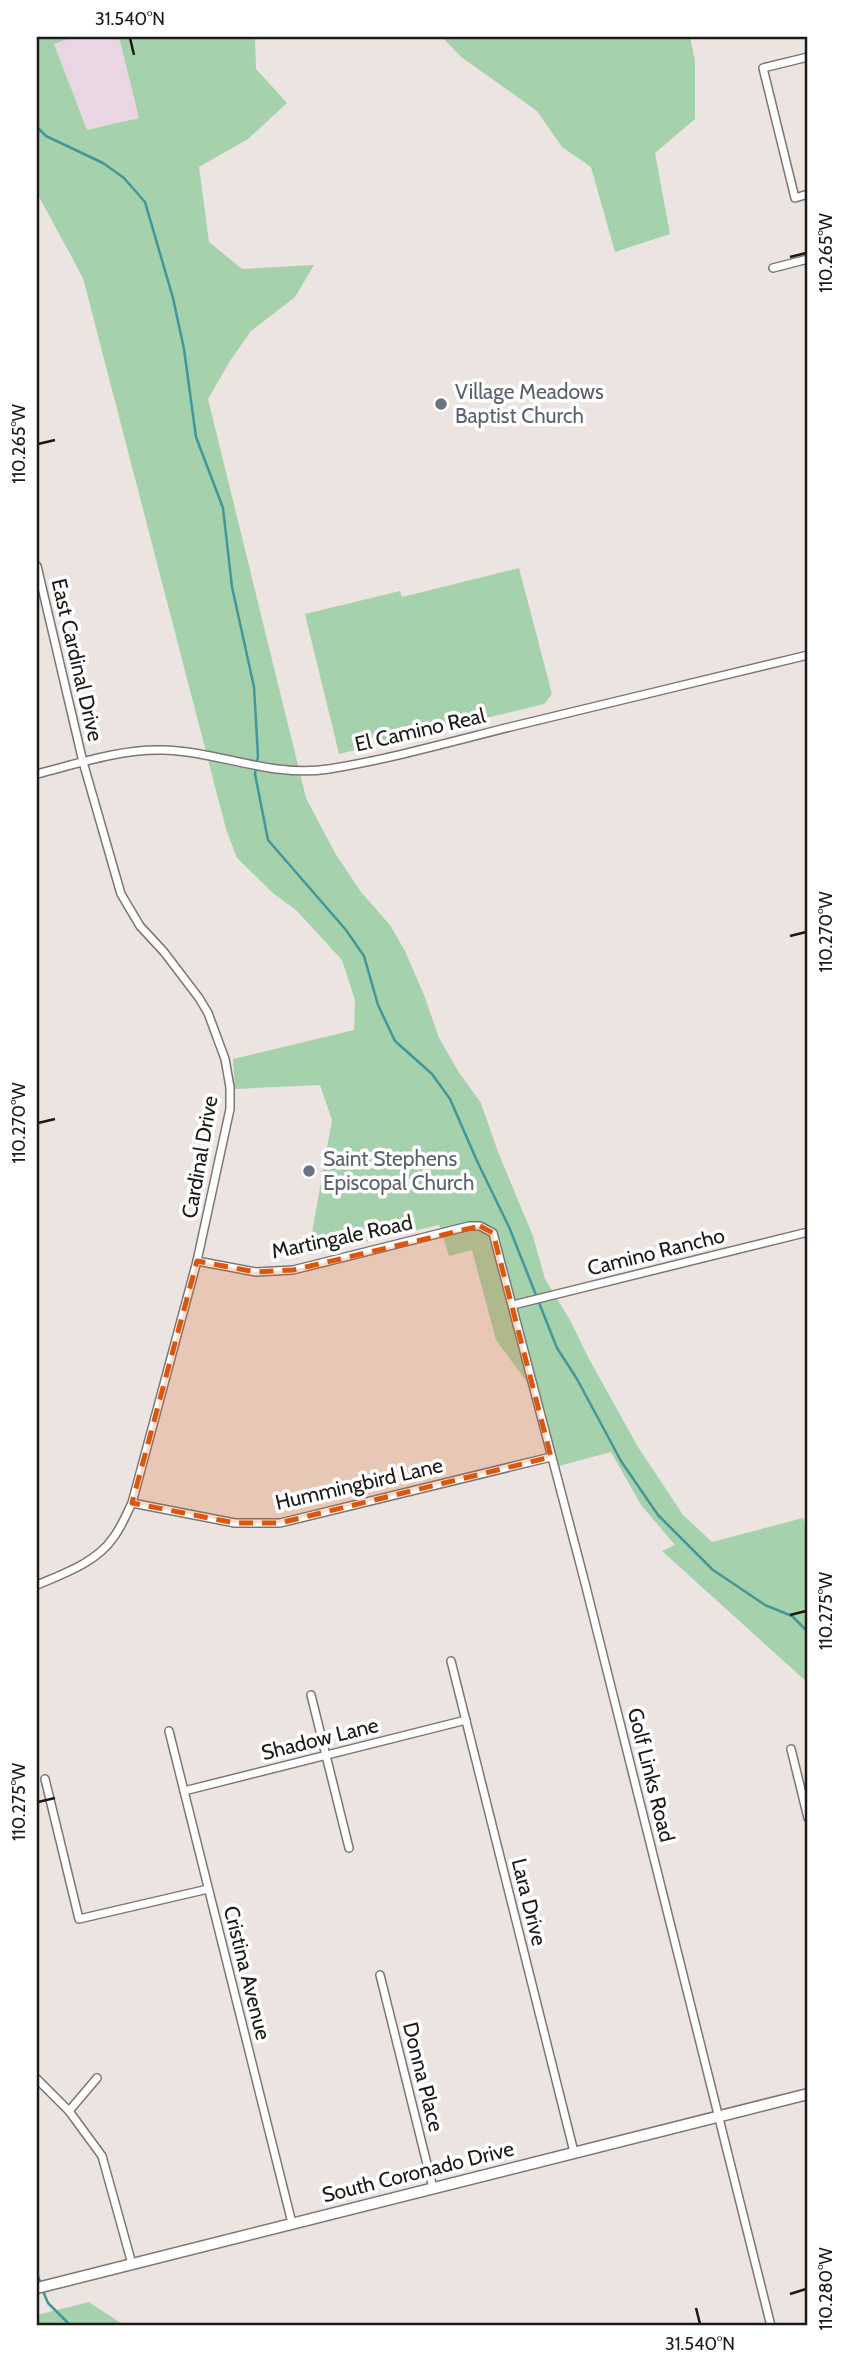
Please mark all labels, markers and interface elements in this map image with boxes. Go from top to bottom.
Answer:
text: 31.540°N [95,8,165,30]
text: 110.265°W [815,213,837,293]
place label: Village Meadows Baptist Church [455,379,604,428]
marker: Village Meadows Baptist Church [433,396,449,412]
text: 110.265°W [8,404,30,484]
street label: East Cardinal Drive [47,576,108,744]
street label: El Camino Real [352,702,488,757]
text: 110.270°W [815,892,837,972]
text: 110.270°W [8,1083,30,1163]
street label: Cardinal Drive [176,1093,223,1220]
place label: Saint Stephens Episcopal Church [323,1146,474,1195]
marker: Saint Stephens Episcopal Church [301,1163,317,1179]
street label: Martingale Road [269,1209,415,1264]
street label: Camino Rancho [585,1222,727,1281]
street label: Hummingbird Lane [273,1452,445,1515]
text: 110.275°W [815,1572,837,1650]
street label: Golf Links Road [623,1705,680,1845]
street label: Shadow Lane [259,1712,381,1765]
text: 110.275°W [8,1763,30,1841]
street label: Lara Drive [507,1856,552,1948]
street label: Cristina Avenue [219,1903,276,2043]
street label: Donna Place [398,2019,449,2135]
street label: South Coronado Drive [319,2136,517,2207]
text: 110.280°W [815,2248,837,2330]
text: 31.540°N [665,2333,735,2355]

